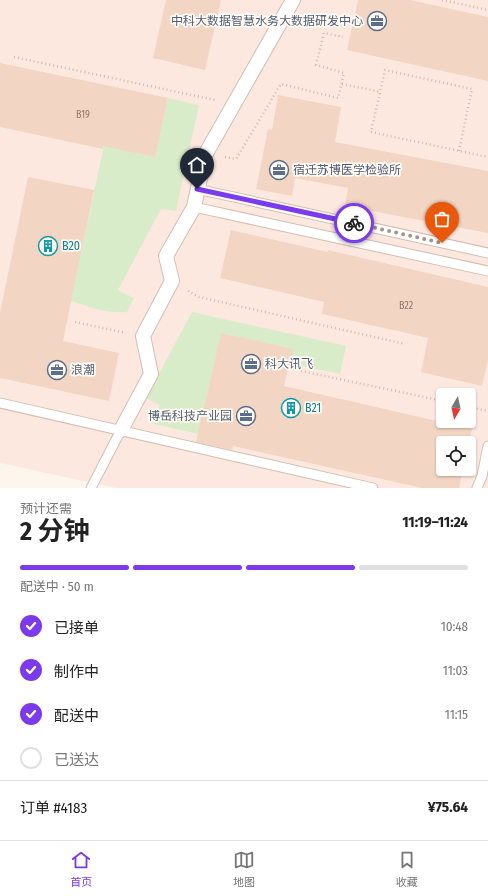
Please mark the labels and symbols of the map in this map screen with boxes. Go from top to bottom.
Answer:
office icon: 中科大数据智慧水务大数据研发中心 [366,10,388,32]
place label: 中科大数据智慧水务大数据研发中心 [171,14,363,28]
house number: B19 [76,109,90,121]
pin [180,148,214,189]
office icon: 宿迁苏博医学检验所 [268,159,290,181]
place label: 宿迁苏博医学检验所 [293,163,401,177]
pin [425,202,459,243]
courier [334,203,374,243]
building icon: B20 [37,235,59,257]
place label: B20 [62,239,80,253]
house number: B22 [399,300,414,312]
office icon: 科大讯飞 [240,353,262,375]
place label: 科大讯飞 [265,357,313,371]
office icon: 浪潮 [46,359,68,381]
place label: 浪潮 [71,363,95,377]
north arrow [436,388,476,428]
building icon: B21 [280,397,302,419]
place label: B21 [305,401,321,415]
office icon: 博岳科技产业园 [235,405,257,427]
place label: 博岳科技产业园 [148,409,232,423]

